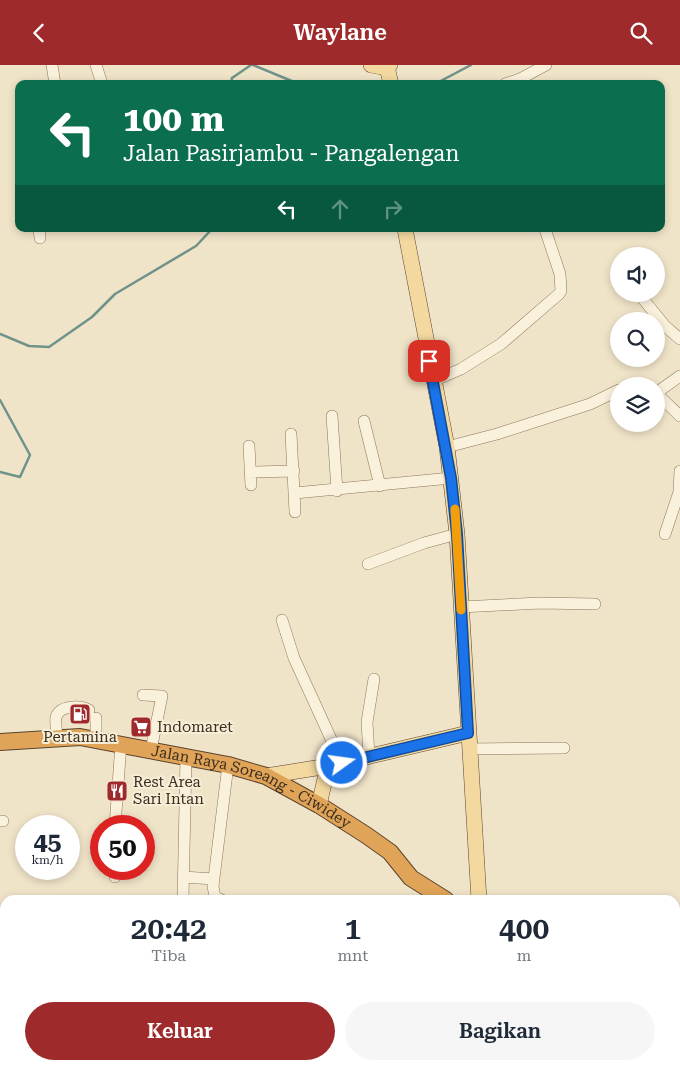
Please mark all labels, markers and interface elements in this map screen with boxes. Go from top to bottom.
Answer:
icon: back [25,19,53,47]
icon: search [627,19,655,47]
text: Waylane [293,20,387,45]
text: 100 m [123,99,224,140]
icon: left [40,100,105,165]
text: Jalan Pasirjambu - Pangalengan [123,141,459,166]
icon: left [273,195,301,223]
icon: ahead [326,195,354,223]
icon: right [379,195,407,223]
map controls [610,247,665,432]
button: sound [610,247,665,302]
button: search [610,312,665,367]
pin [408,340,450,382]
icon: arrive [415,347,443,375]
button: layers [610,377,665,432]
fuel station icon: Pertamina [68,702,92,726]
supermarket icon: Indomaret [129,715,153,739]
place label: Indomaret [157,718,233,736]
place label: Pertamina [43,728,117,746]
position arrow [315,736,367,788]
street label: Jalan Raya Soreang - Ciwidey [150,742,355,832]
place label: Rest Area Sari Intan [133,773,204,808]
restaurant icon: Rest Area Sari Intan [105,779,129,803]
speed limit sign: 50 [90,815,155,880]
text: 45 [33,827,62,856]
text: km/h [31,853,64,867]
text: 20:42 [131,911,207,946]
text: 1 [344,911,361,946]
text: 400 [499,911,549,946]
text: Tiba [151,946,186,965]
text: mnt [337,946,368,965]
text: m [517,946,531,965]
button: Keluar [25,1002,335,1060]
button: Bagikan [345,1002,655,1060]

